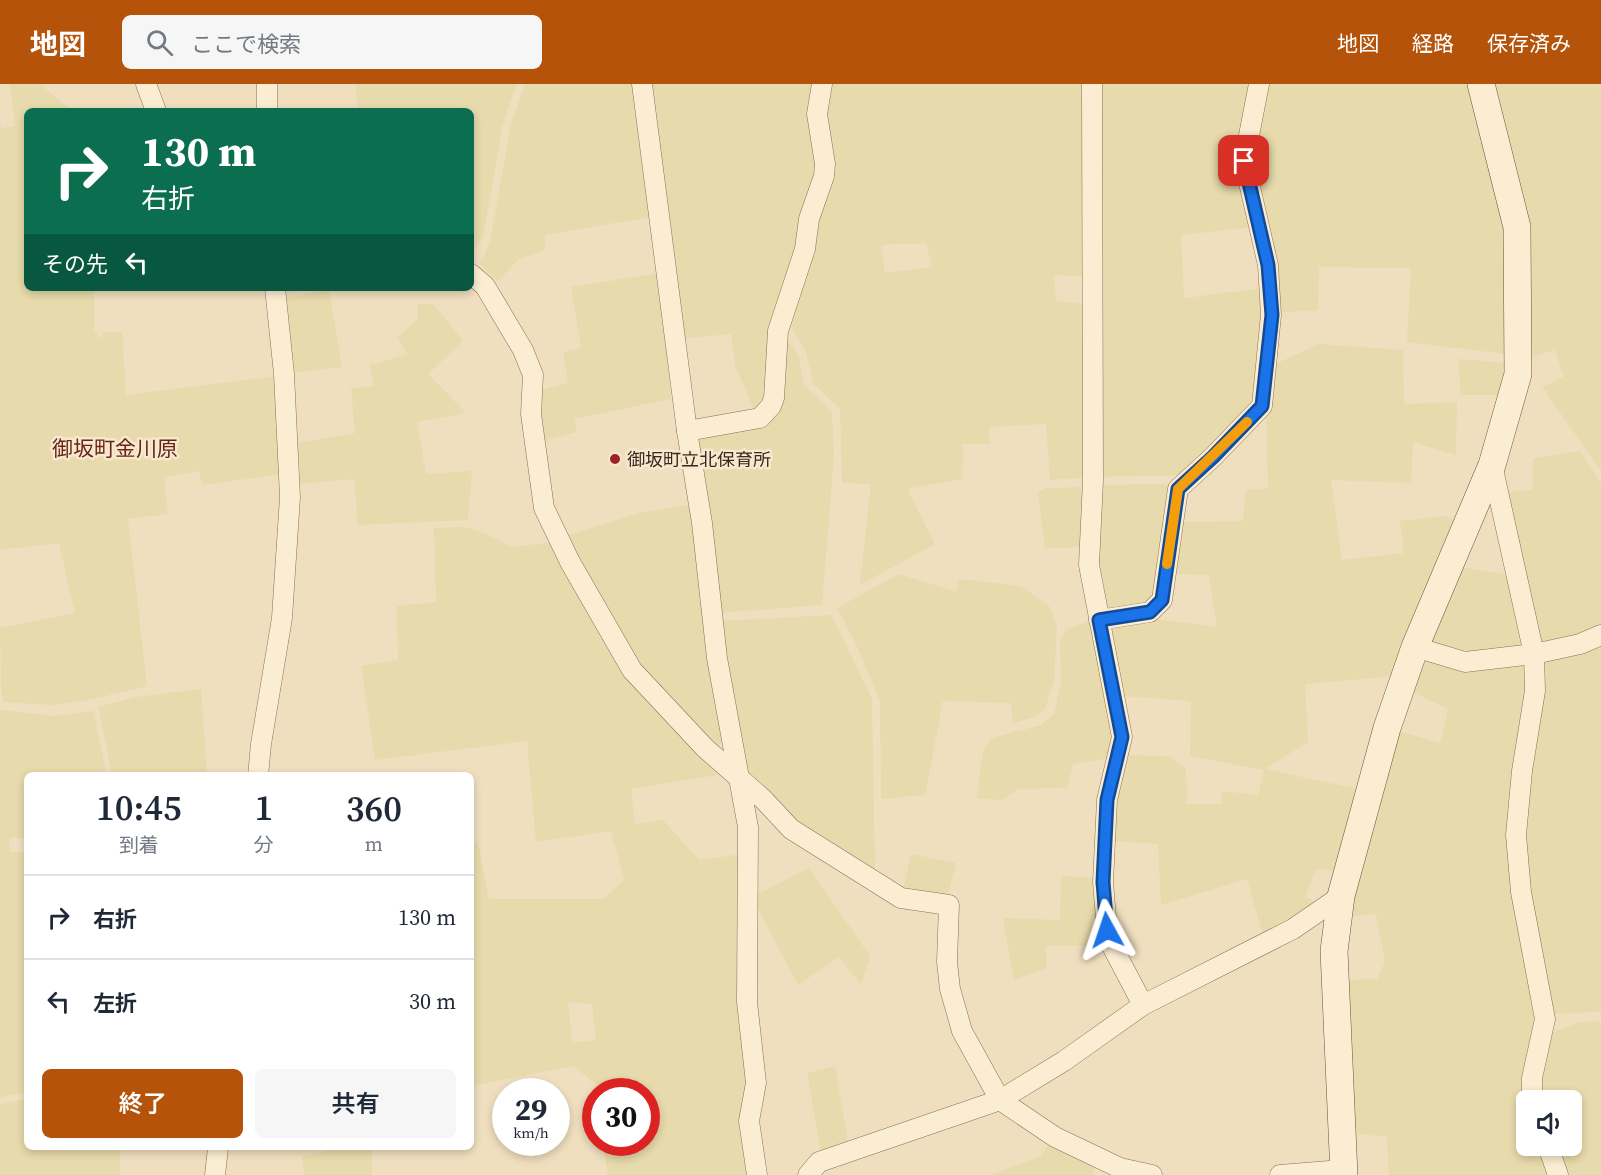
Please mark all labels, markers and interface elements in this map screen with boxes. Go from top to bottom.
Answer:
search box [122,15,542,69]
text: 地図 [30,25,86,63]
icon: search [143,26,176,59]
text: ここで検索 [191,29,301,59]
text: 地図 [1337,29,1379,58]
text: 経路 [1412,29,1454,58]
text: 保存済み [1487,29,1571,58]
text: 130 m [141,122,256,180]
icon: right [42,132,120,210]
pin [1218,135,1269,186]
icon: arrive [1227,144,1260,177]
text: 右折 [141,180,195,217]
icon: left [120,246,153,279]
text: その先 [42,249,108,279]
district label: 御坂町金川原 [52,434,178,463]
place label: 御坂町立北保育所 [627,447,771,472]
marker: 御坂町立北保育所 [608,452,622,466]
text: 10:45 [96,783,182,832]
text: 1 [254,783,273,832]
text: 360 [346,784,402,833]
text: m [365,830,383,858]
text: 到着 [119,831,159,859]
text: 分 [254,831,274,859]
position arrow [1075,898,1139,962]
icon: right [42,901,75,934]
text: 130 m [398,902,456,932]
text: 右折 [93,904,137,934]
icon: left [42,985,75,1018]
text: 30 m [409,986,456,1016]
text: 左折 [93,988,137,1018]
button: 終了 [42,1069,243,1138]
button: 共有 [255,1069,456,1138]
speed limit sign: 30 [582,1078,660,1156]
text: 29 [515,1089,547,1130]
map controls [1516,1090,1582,1156]
button: sound [1516,1090,1582,1156]
text: km/h [513,1122,549,1143]

